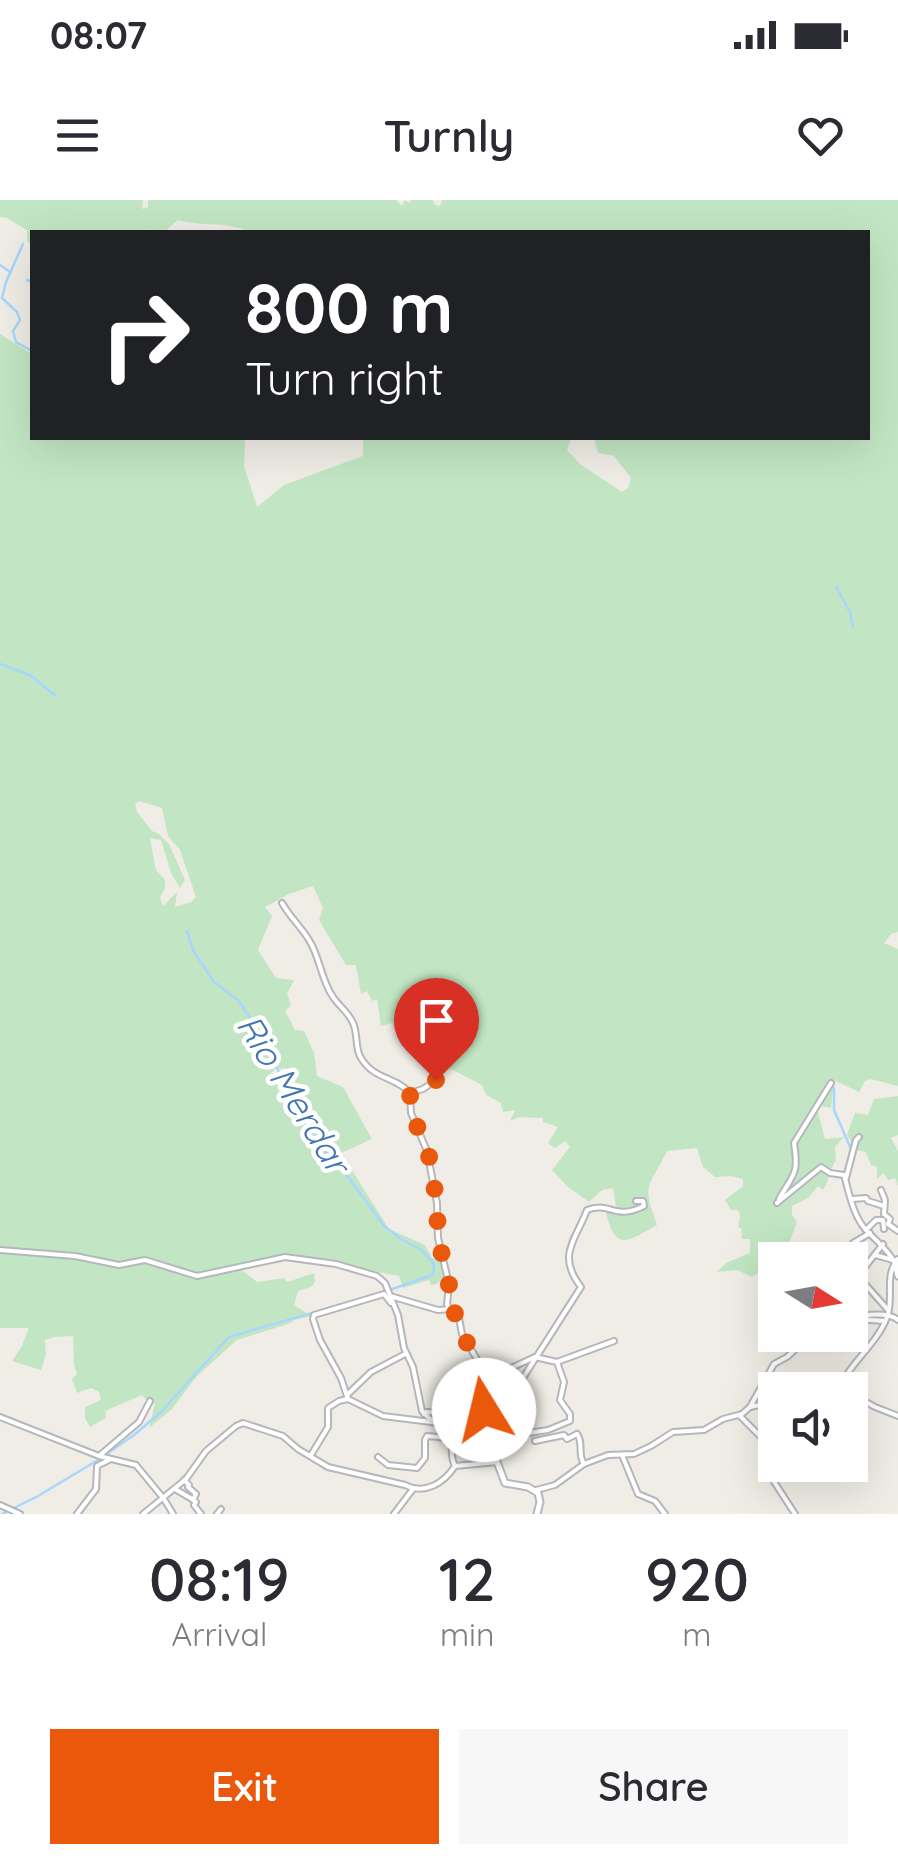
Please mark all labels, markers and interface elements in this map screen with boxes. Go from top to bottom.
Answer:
text: 08:07 [50,11,147,59]
text: Turnly [384,107,515,163]
icon: menu [50,108,105,163]
icon: heart [793,108,848,163]
text: 800 m [245,263,453,351]
icon: right [80,270,210,400]
text: Turn right [245,350,444,406]
pin [394,978,479,1081]
icon: arrive [409,993,464,1048]
water label: Rio Merdar [228,1006,362,1185]
north arrow [758,1242,868,1352]
map controls [758,1242,868,1482]
position arrow [432,1358,536,1462]
button: sound [758,1372,868,1482]
text: 08:19 [149,1541,290,1616]
text: 12 [439,1541,496,1616]
text: 920 [645,1541,749,1616]
text: Arrival [171,1614,267,1654]
text: min [440,1614,494,1654]
text: m [682,1614,711,1654]
button: Exit [50,1729,439,1844]
button: Share [459,1729,848,1844]

